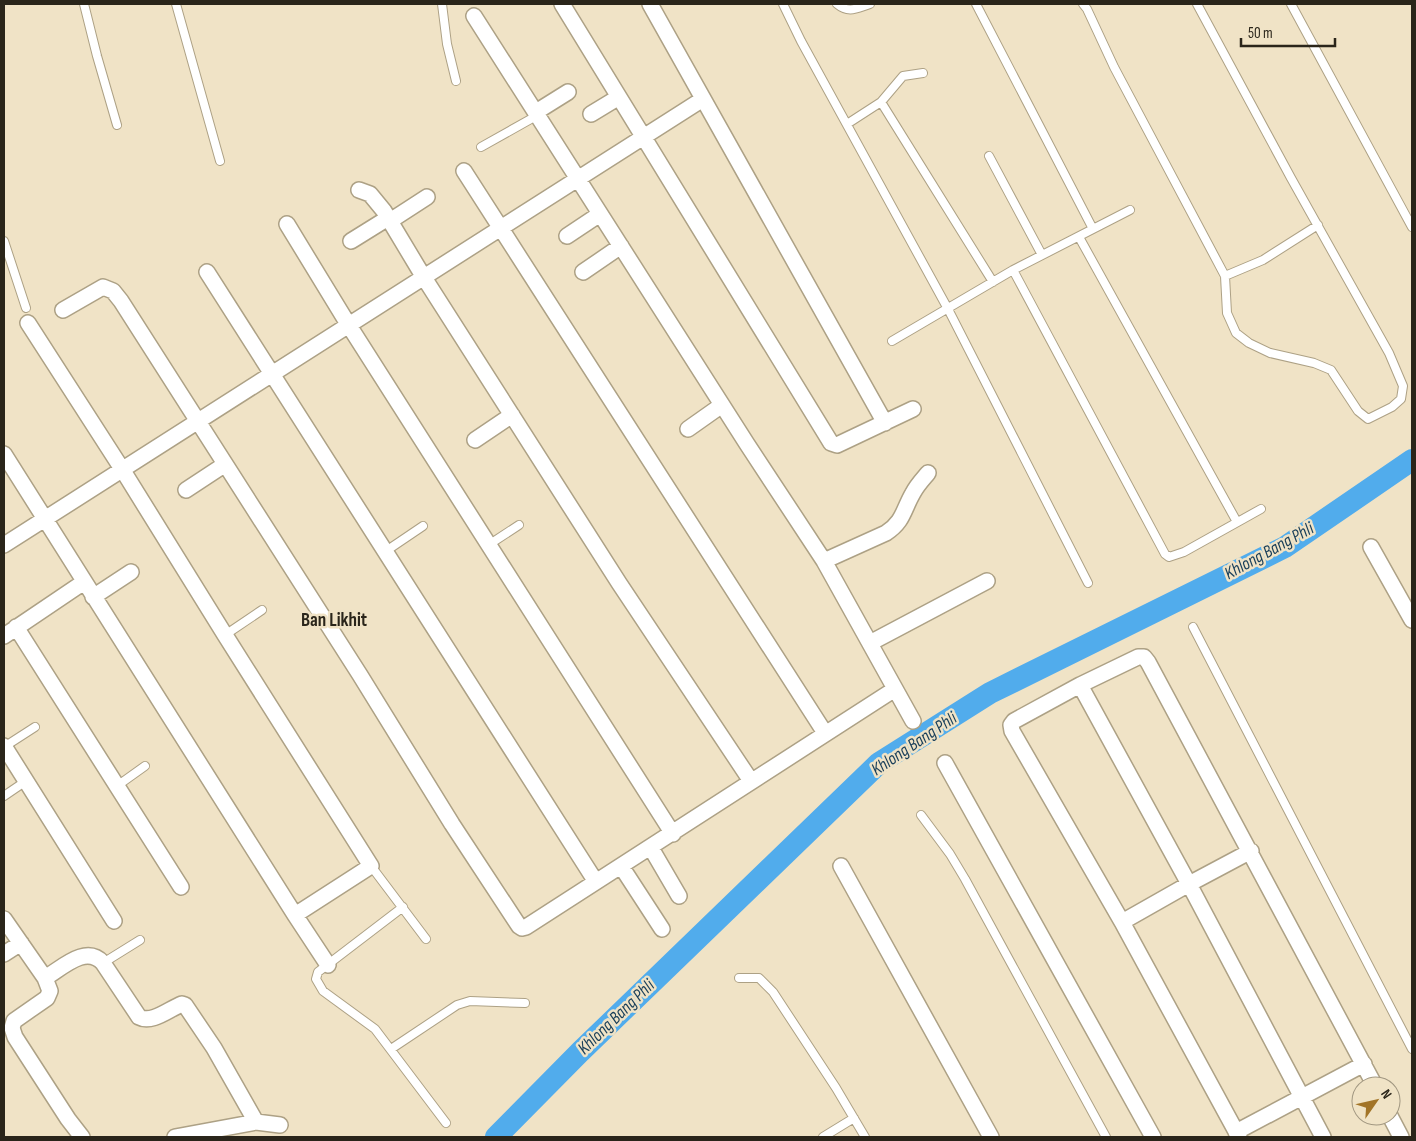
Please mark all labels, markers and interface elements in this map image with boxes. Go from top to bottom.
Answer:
scale bar [1241,15,1335,47]
text: 50 m [1248,24,1273,43]
water label: Khlong Bang Phli [1221,518,1318,584]
district label: Ban Likhit [301,609,367,632]
water label: Khlong Bang Phli [867,707,961,780]
water label: Khlong Bang Phli [573,975,659,1059]
north arrow [1351,1076,1401,1126]
text: N [1377,1086,1396,1102]

